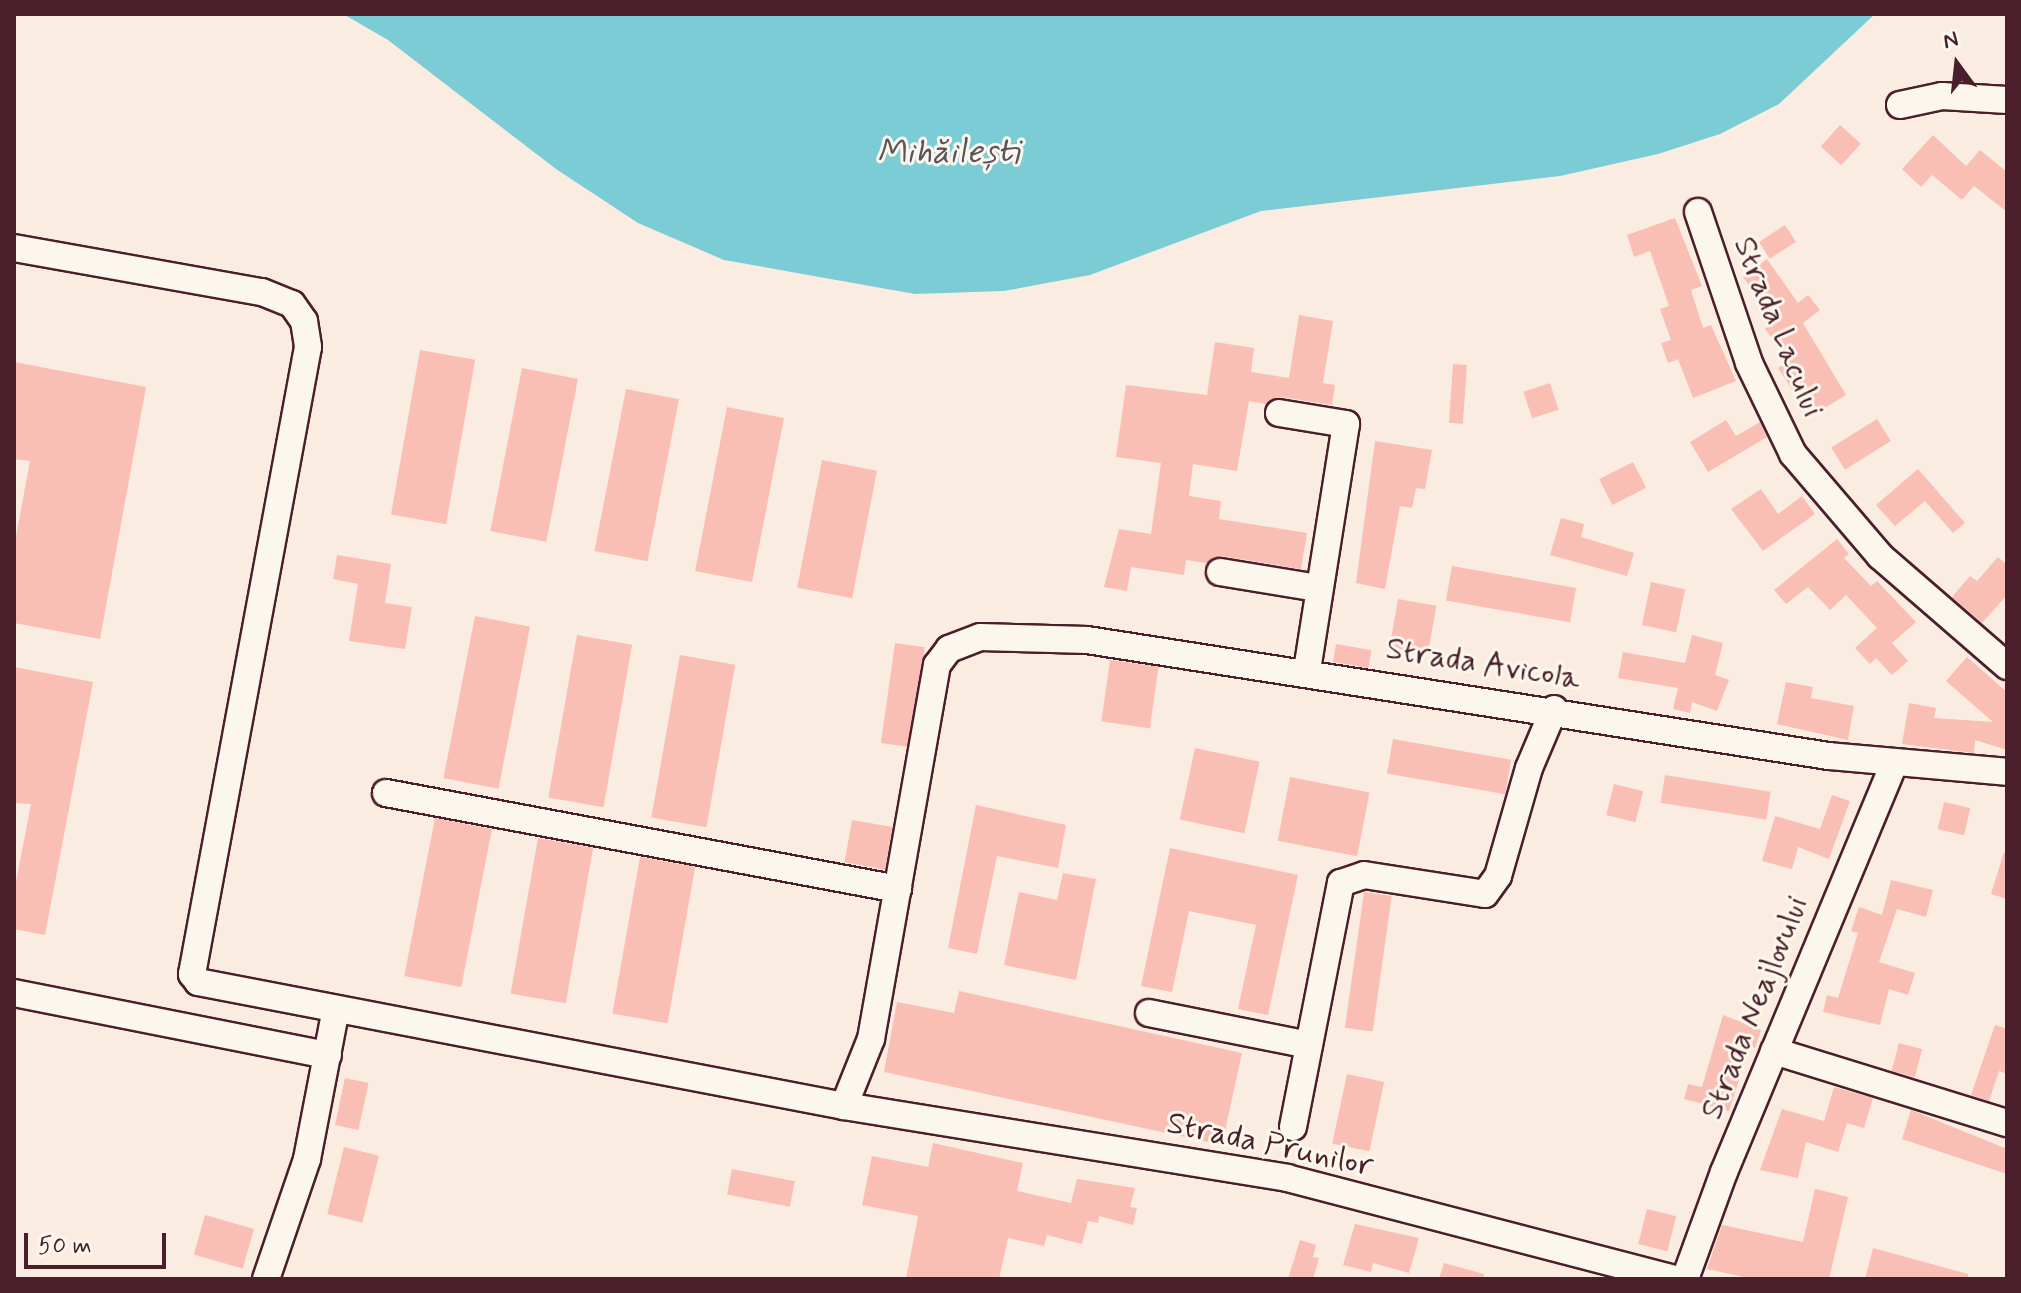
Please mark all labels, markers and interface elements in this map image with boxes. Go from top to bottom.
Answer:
north arrow [1917,24,1997,104]
text: N [1940,25,1961,56]
water label: Mihăilești [877,133,1019,173]
street label: Strada Lacului [1724,230,1832,424]
street label: Strada Avicola [1385,630,1581,698]
street label: Strada Neajlovului [1693,890,1817,1126]
street label: Strada Prunilor [1162,1104,1378,1186]
scale bar [28,1217,170,1267]
text: 50 m [38,1231,92,1262]

